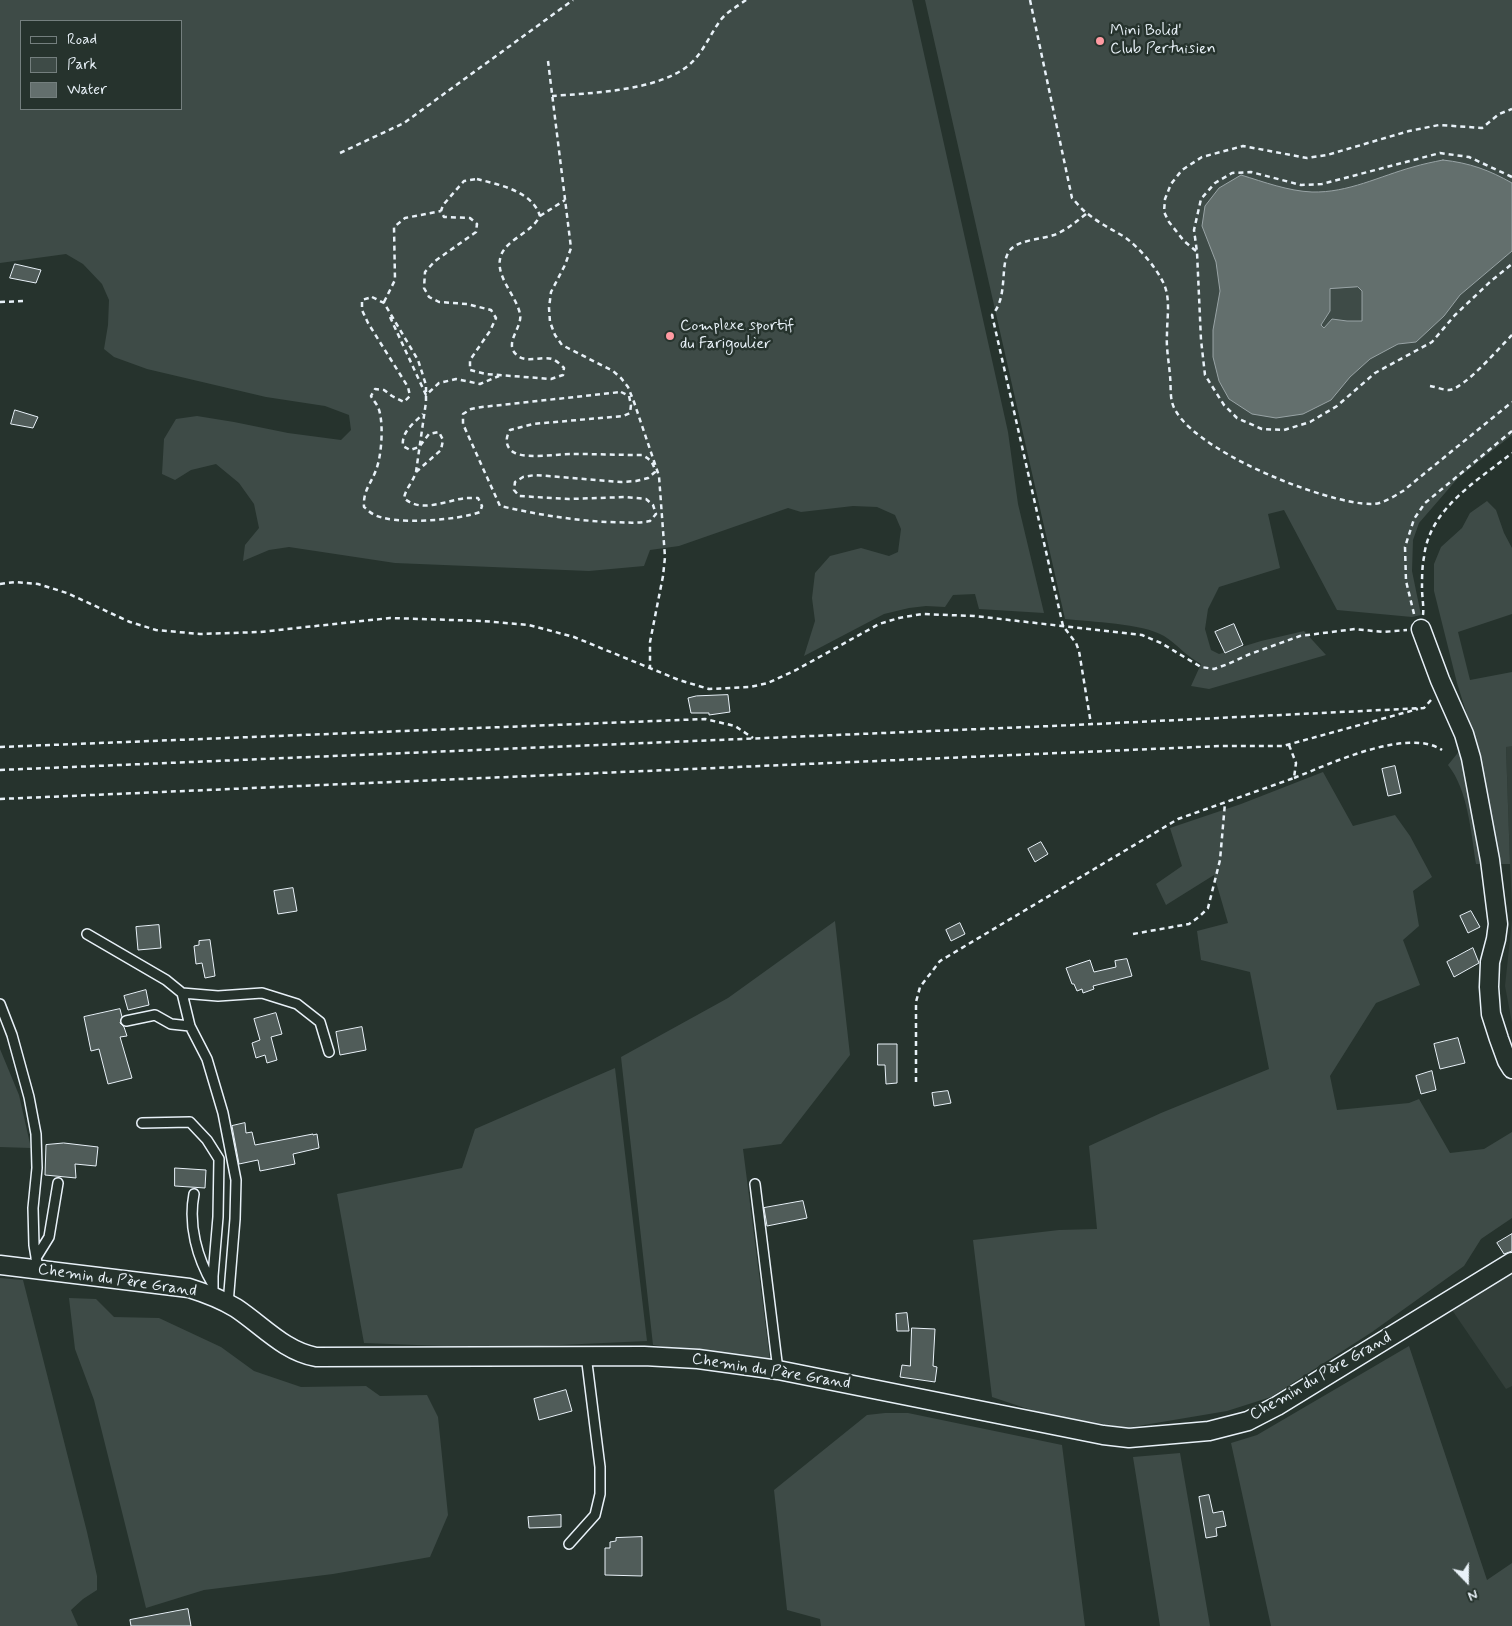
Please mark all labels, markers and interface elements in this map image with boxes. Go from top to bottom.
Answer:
legend [20,20,182,110]
place label: Mini Bolid' Club Pertuisien [1110,22,1216,60]
text: Road [67,30,97,50]
marker: Mini Bolid' Club Pertuisien [1094,35,1106,47]
text: Park [67,55,97,75]
text: Water [67,80,107,100]
place label: Complexe sportif du Farigoulier [680,317,794,355]
marker: Complexe sportif du Farigoulier [664,330,676,342]
street label: Chemin du Père Grand [36,1260,198,1302]
street label: Chemin du Père Grand [1247,1329,1395,1425]
street label: Chemin du Père Grand [690,1350,852,1394]
north arrow [1442,1556,1492,1606]
text: N [1465,1585,1480,1605]

